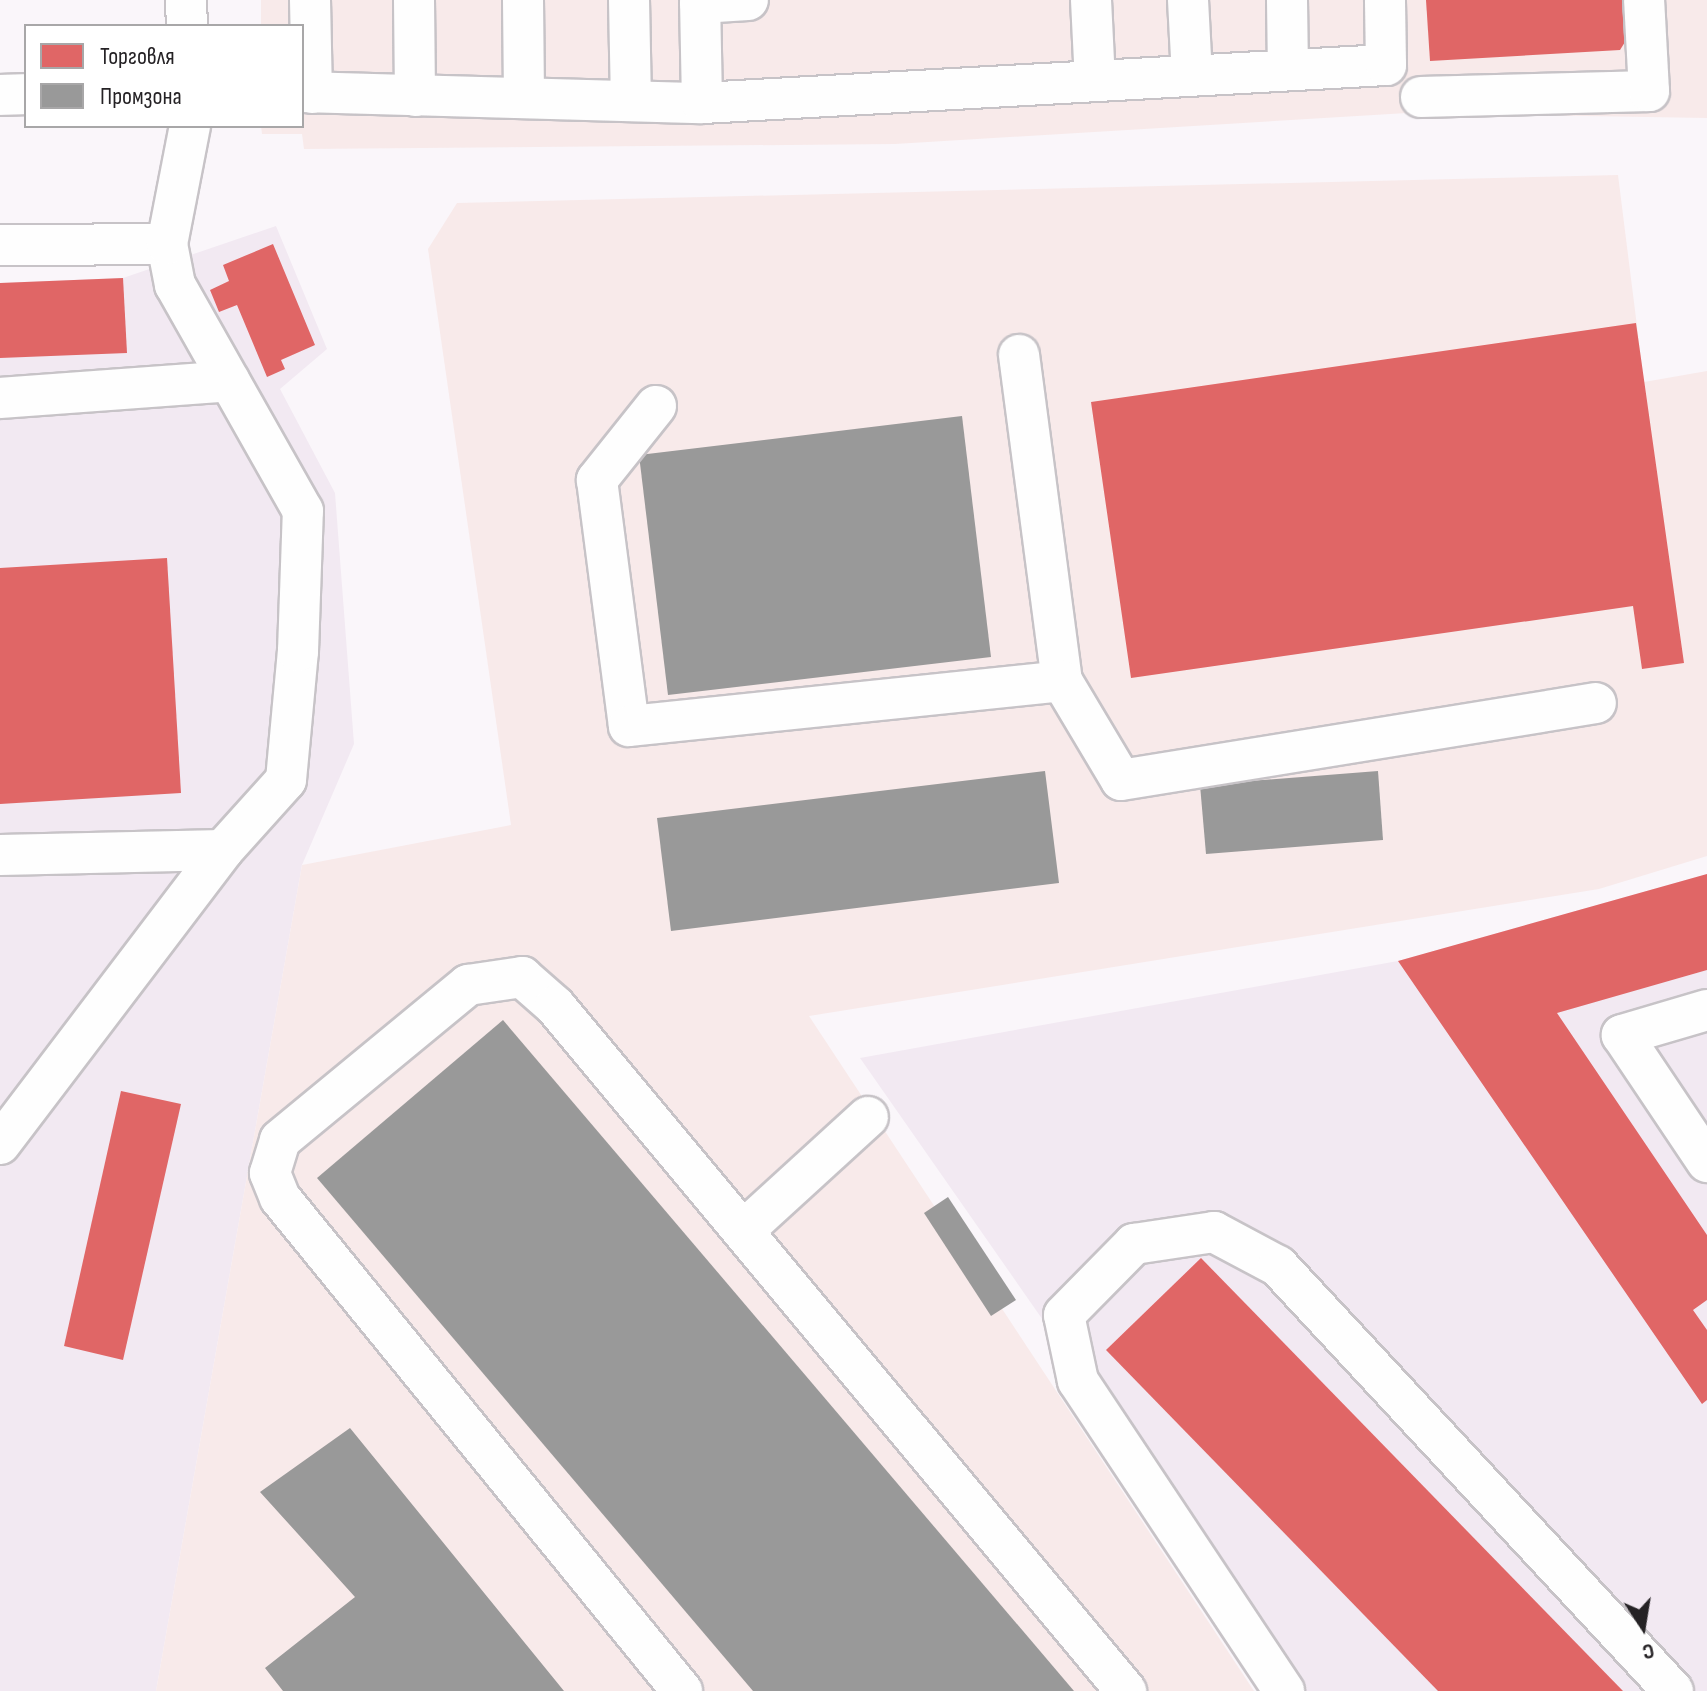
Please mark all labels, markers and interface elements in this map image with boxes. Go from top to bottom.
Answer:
legend [24,24,304,128]
text: Торговля [100,42,175,71]
text: Промзона [100,82,182,111]
north arrow [1603,1587,1683,1667]
text: С [1640,1637,1656,1665]

